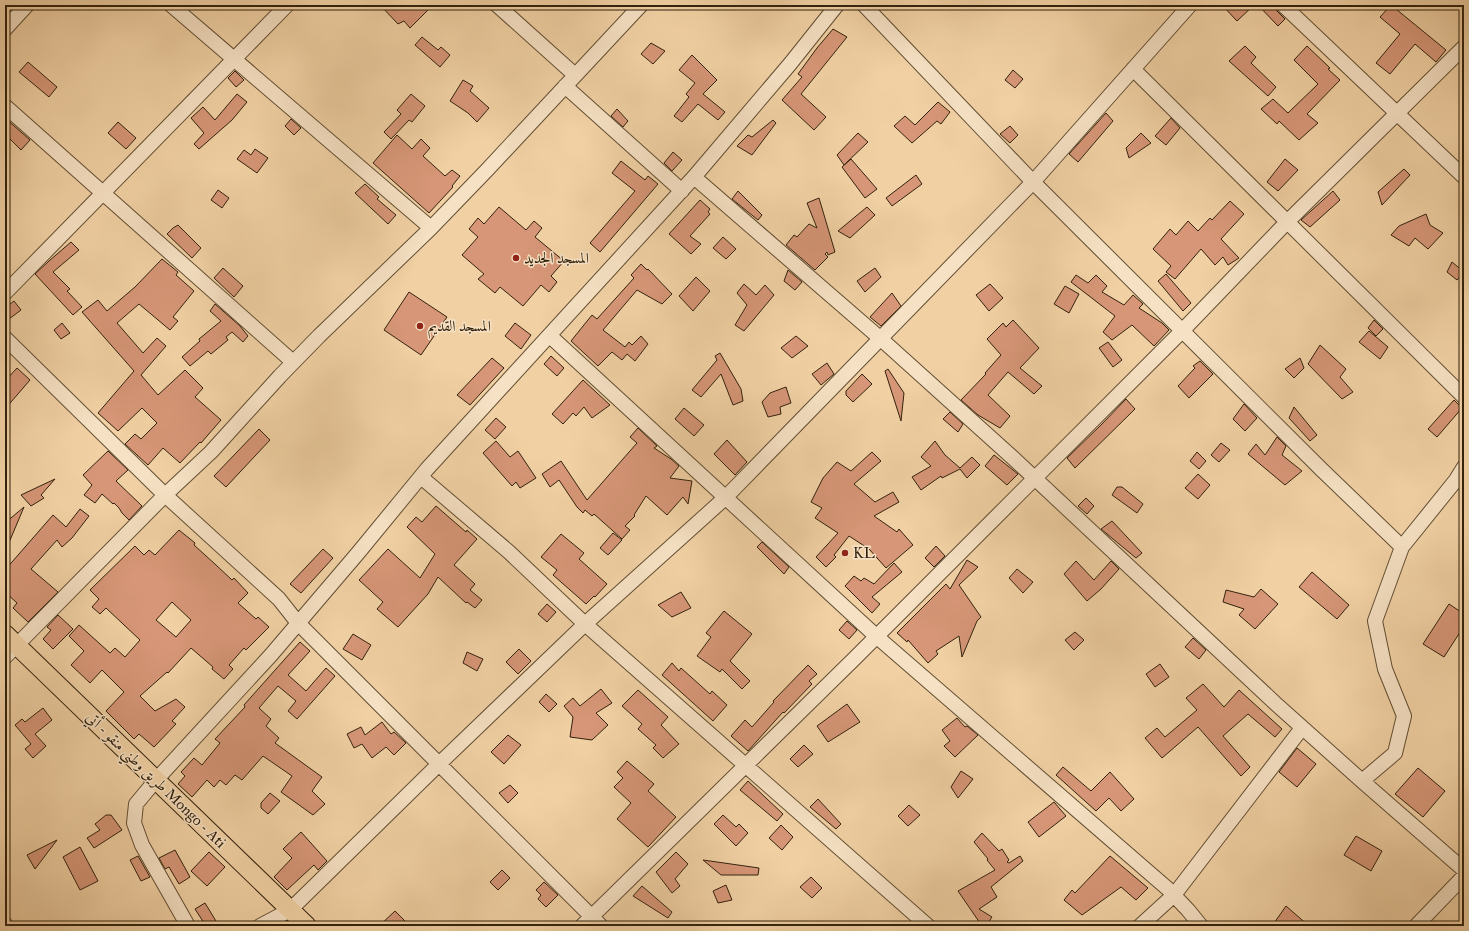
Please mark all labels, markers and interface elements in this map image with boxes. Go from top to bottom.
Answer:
place label: المسجد الجديد [524,249,589,267]
marker: المسجد الجديد [511,253,521,263]
place label: المسجد القديم [428,317,491,339]
marker: المسجد القديم [415,321,425,331]
place label: KL [853,544,875,562]
marker: KL [840,548,850,558]
street label: طريق وطني منقو - أتي Mongo - Ati [79,707,231,855]

